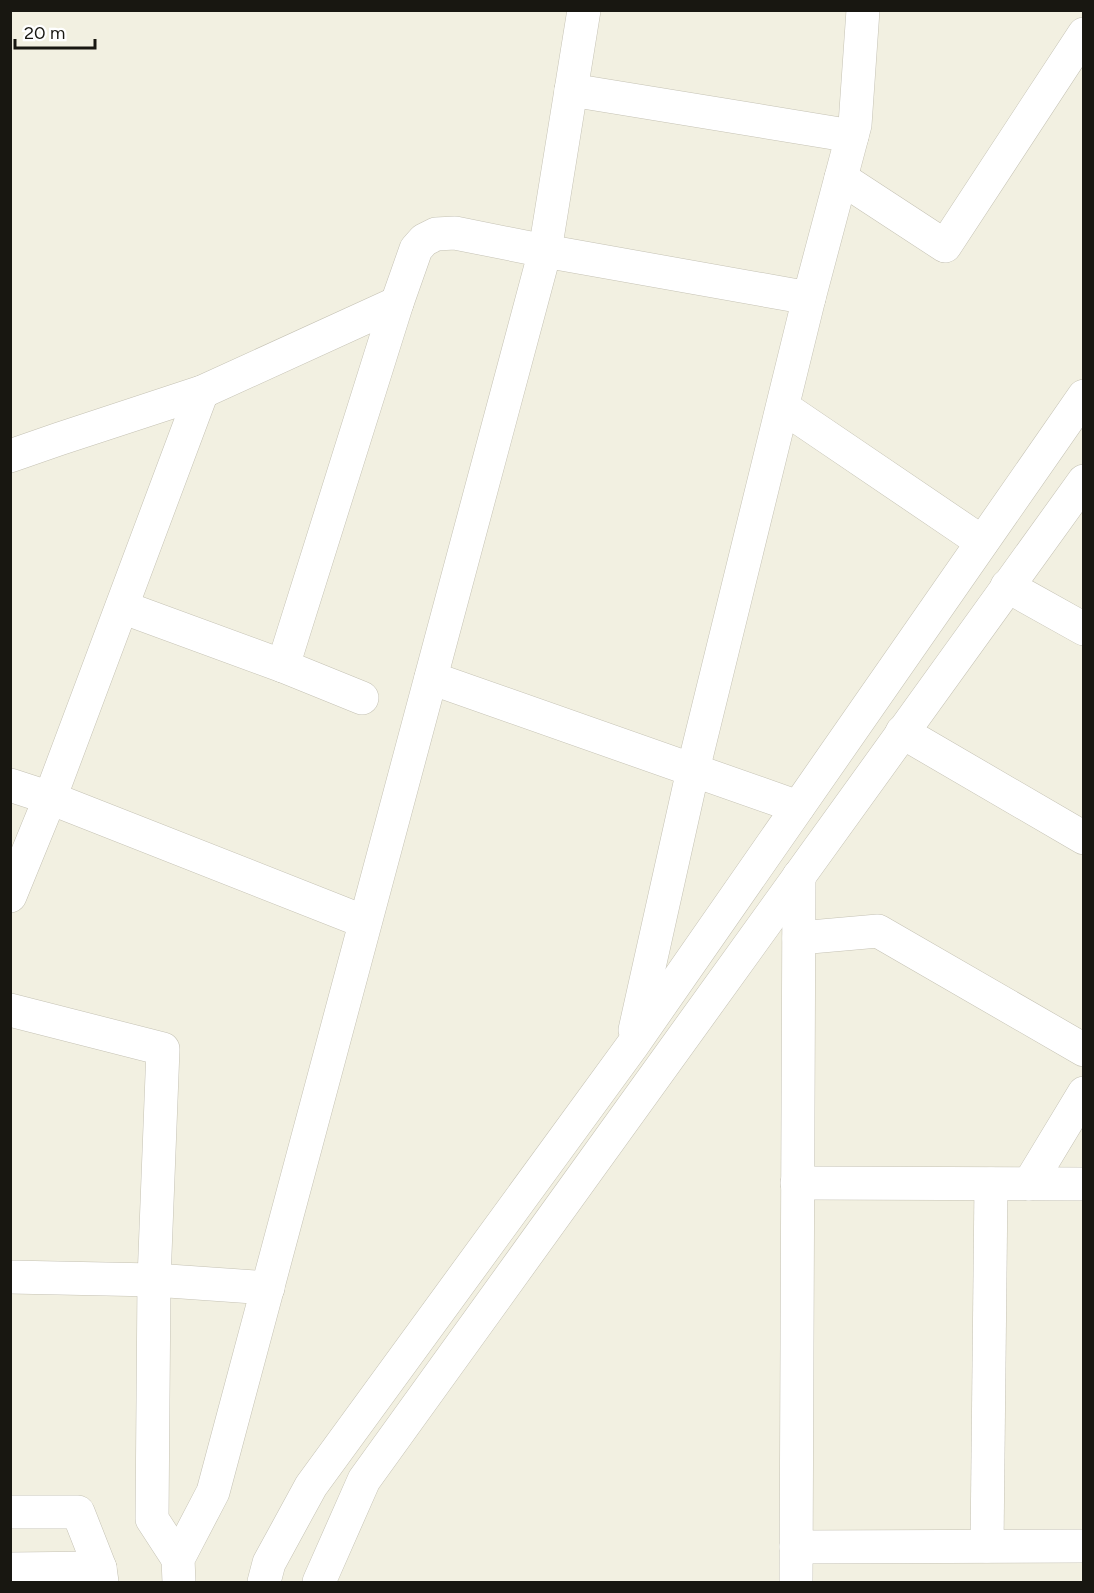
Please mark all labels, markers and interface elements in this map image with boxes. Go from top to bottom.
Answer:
scale bar [15,12,94,50]
text: 20 m [24,22,65,44]

